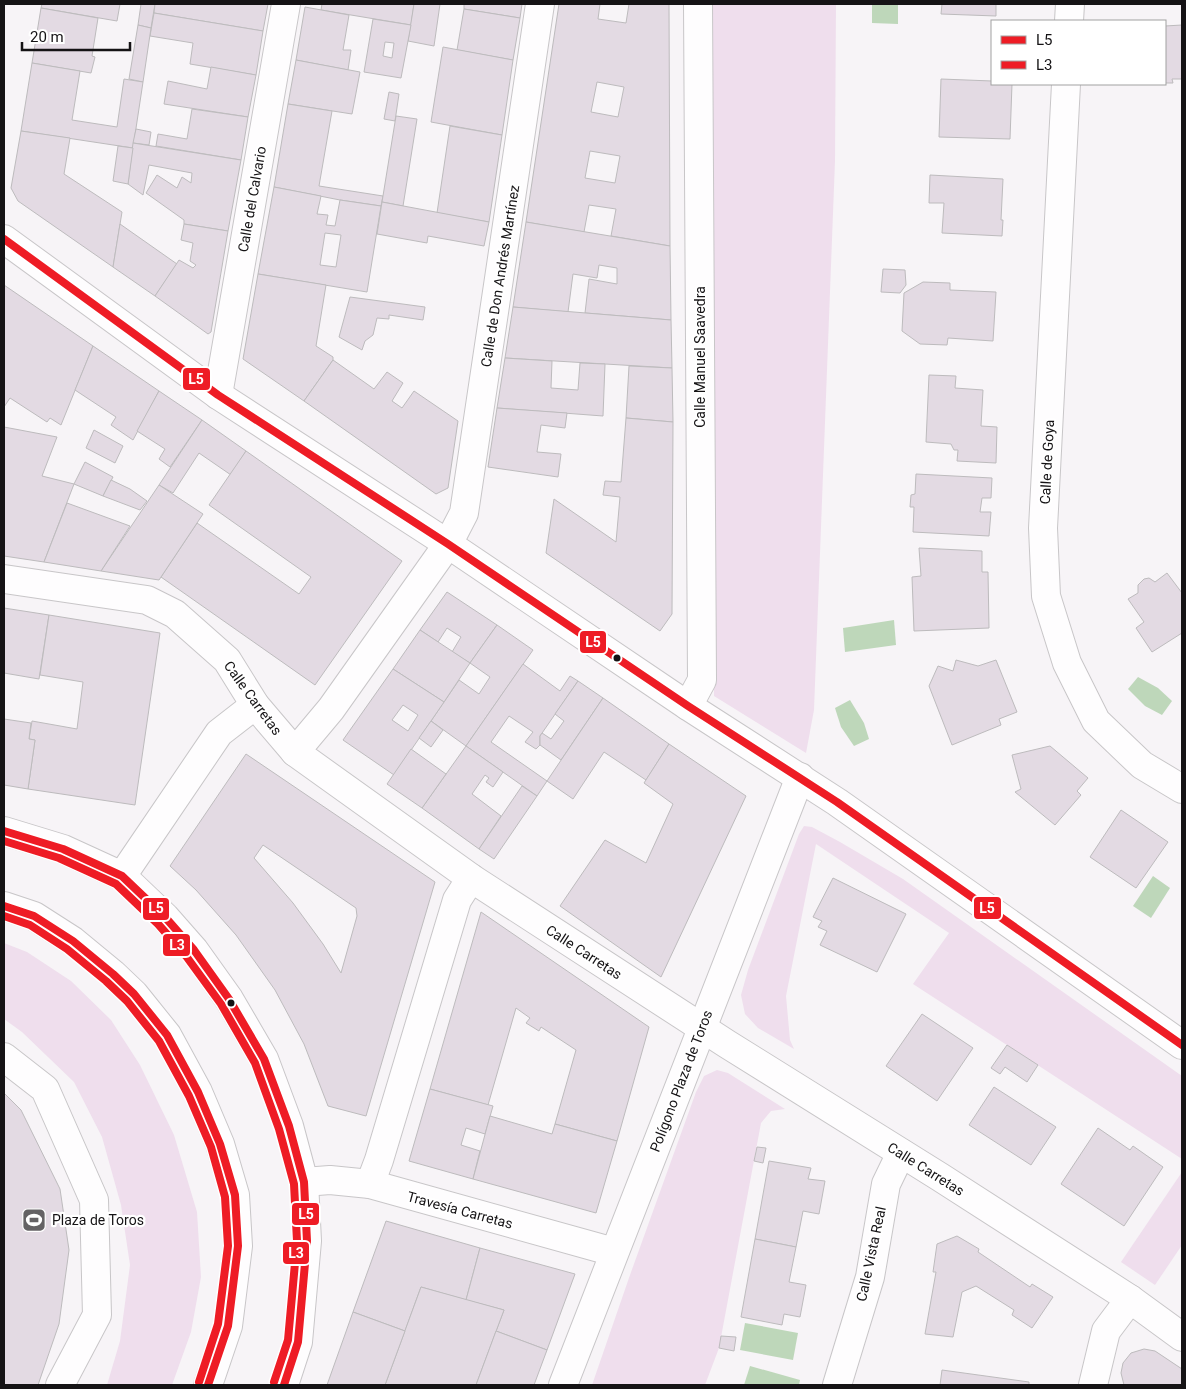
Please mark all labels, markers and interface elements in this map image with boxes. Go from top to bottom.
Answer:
scale bar [22,20,130,52]
legend [991,20,1166,85]
text: 20 m [30,28,64,46]
text: L5 [1036,31,1053,49]
text: L3 [1036,56,1053,74]
street label: Calle del Calvario [235,145,269,253]
street label: Calle de Don Andrés Martínez [478,184,522,368]
street label: Calle Manuel Saavedra [692,286,708,428]
line badge: L5 [182,367,211,391]
text: L5 [188,371,204,387]
street label: Calle de Goya [1037,419,1057,505]
line badge: L5 [579,630,607,654]
text: L5 [585,634,601,650]
unlabelled marker [612,653,622,663]
street label: Calle Carretas [221,658,285,738]
line badge: L5 [973,896,1002,920]
line badge: L5 [142,897,170,921]
text: L5 [148,900,164,916]
text: L5 [979,900,995,916]
street label: Calle Carretas [543,921,625,983]
line badge: L3 [162,933,191,957]
text: L3 [169,937,185,953]
unlabelled marker [226,998,236,1008]
street label: Polígono Plaza de Toros [647,1008,715,1154]
street label: Calle Carretas [885,1139,967,1199]
street label: Travesía Carretas [405,1188,515,1232]
line badge: L5 [291,1202,320,1226]
street label: Calle Vista Real [853,1205,889,1303]
text: L5 [298,1206,314,1222]
sports icon: Plaza de Toros [21,1207,47,1233]
place label: Plaza de Toros [52,1212,144,1228]
line badge: L3 [282,1241,310,1265]
text: L3 [288,1245,304,1261]

